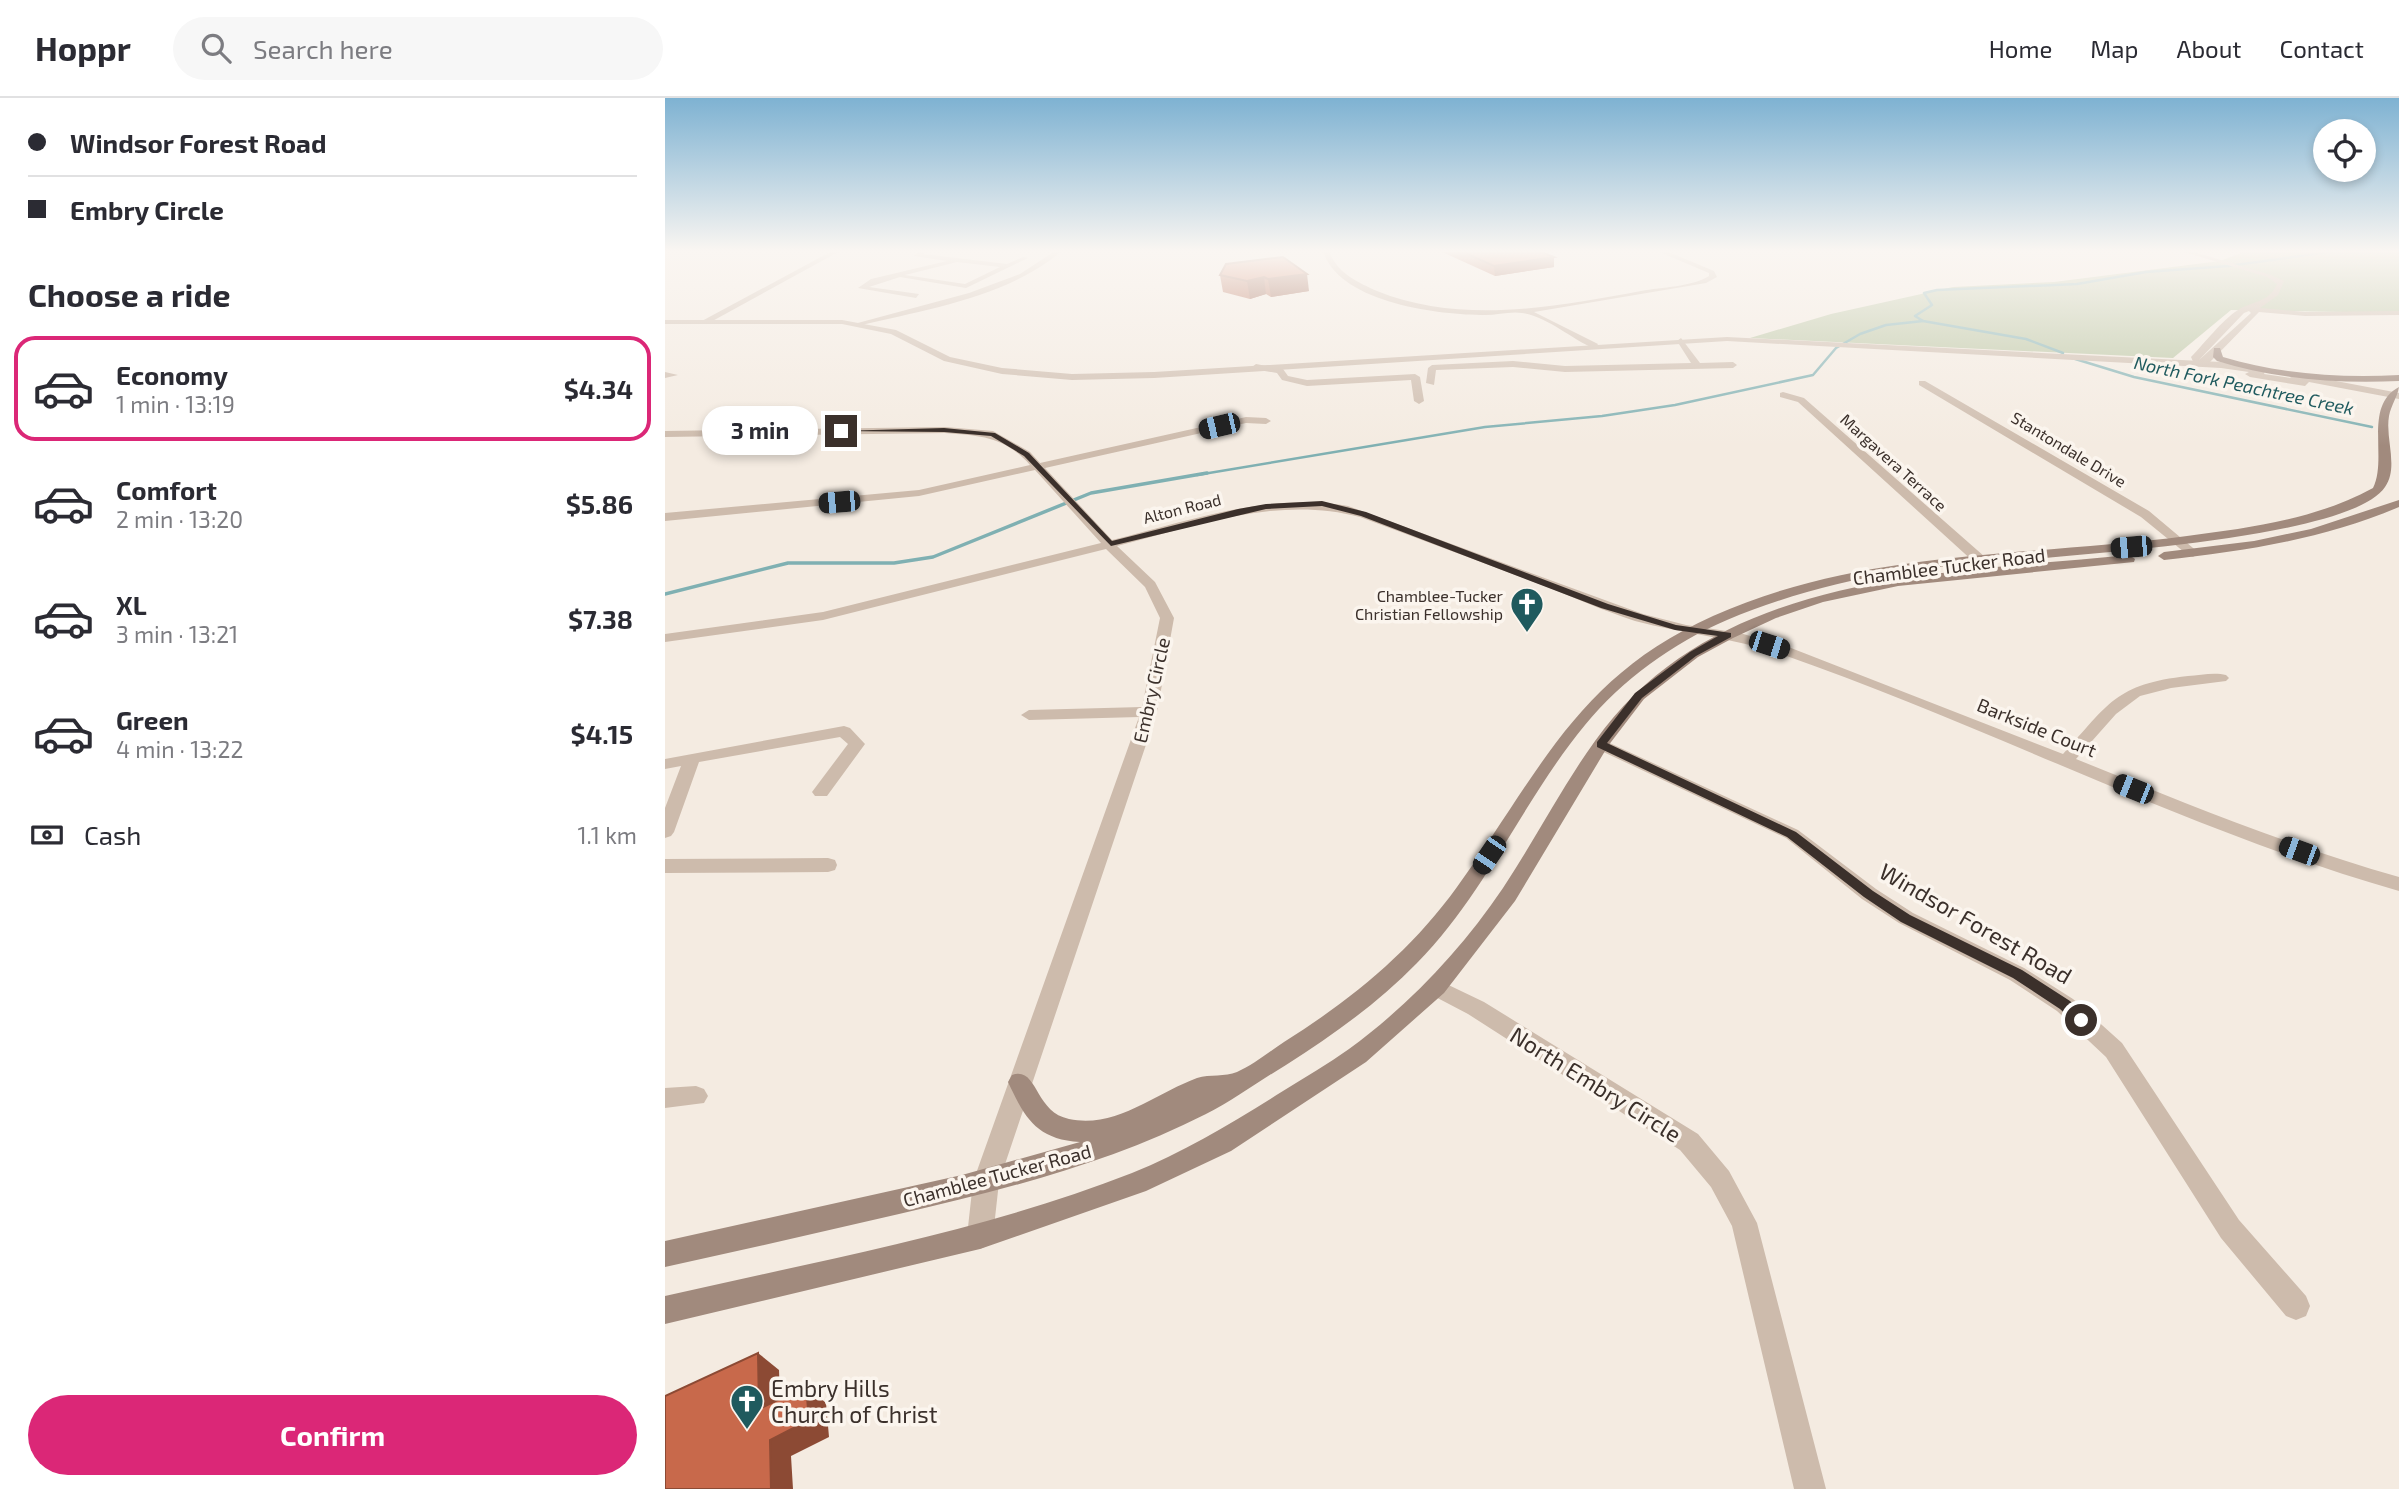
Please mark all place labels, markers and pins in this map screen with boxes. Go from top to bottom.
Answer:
church icon: Chamblee-Tucker Christian Fellowship [1508,585,1546,634]
place label: Chamblee-Tucker Christian Fellowship [1355,586,1504,623]
place label: Embry Hills Church of Christ [771,1374,938,1428]
church icon: Embry Hills Church of Christ [728,1382,766,1431]

